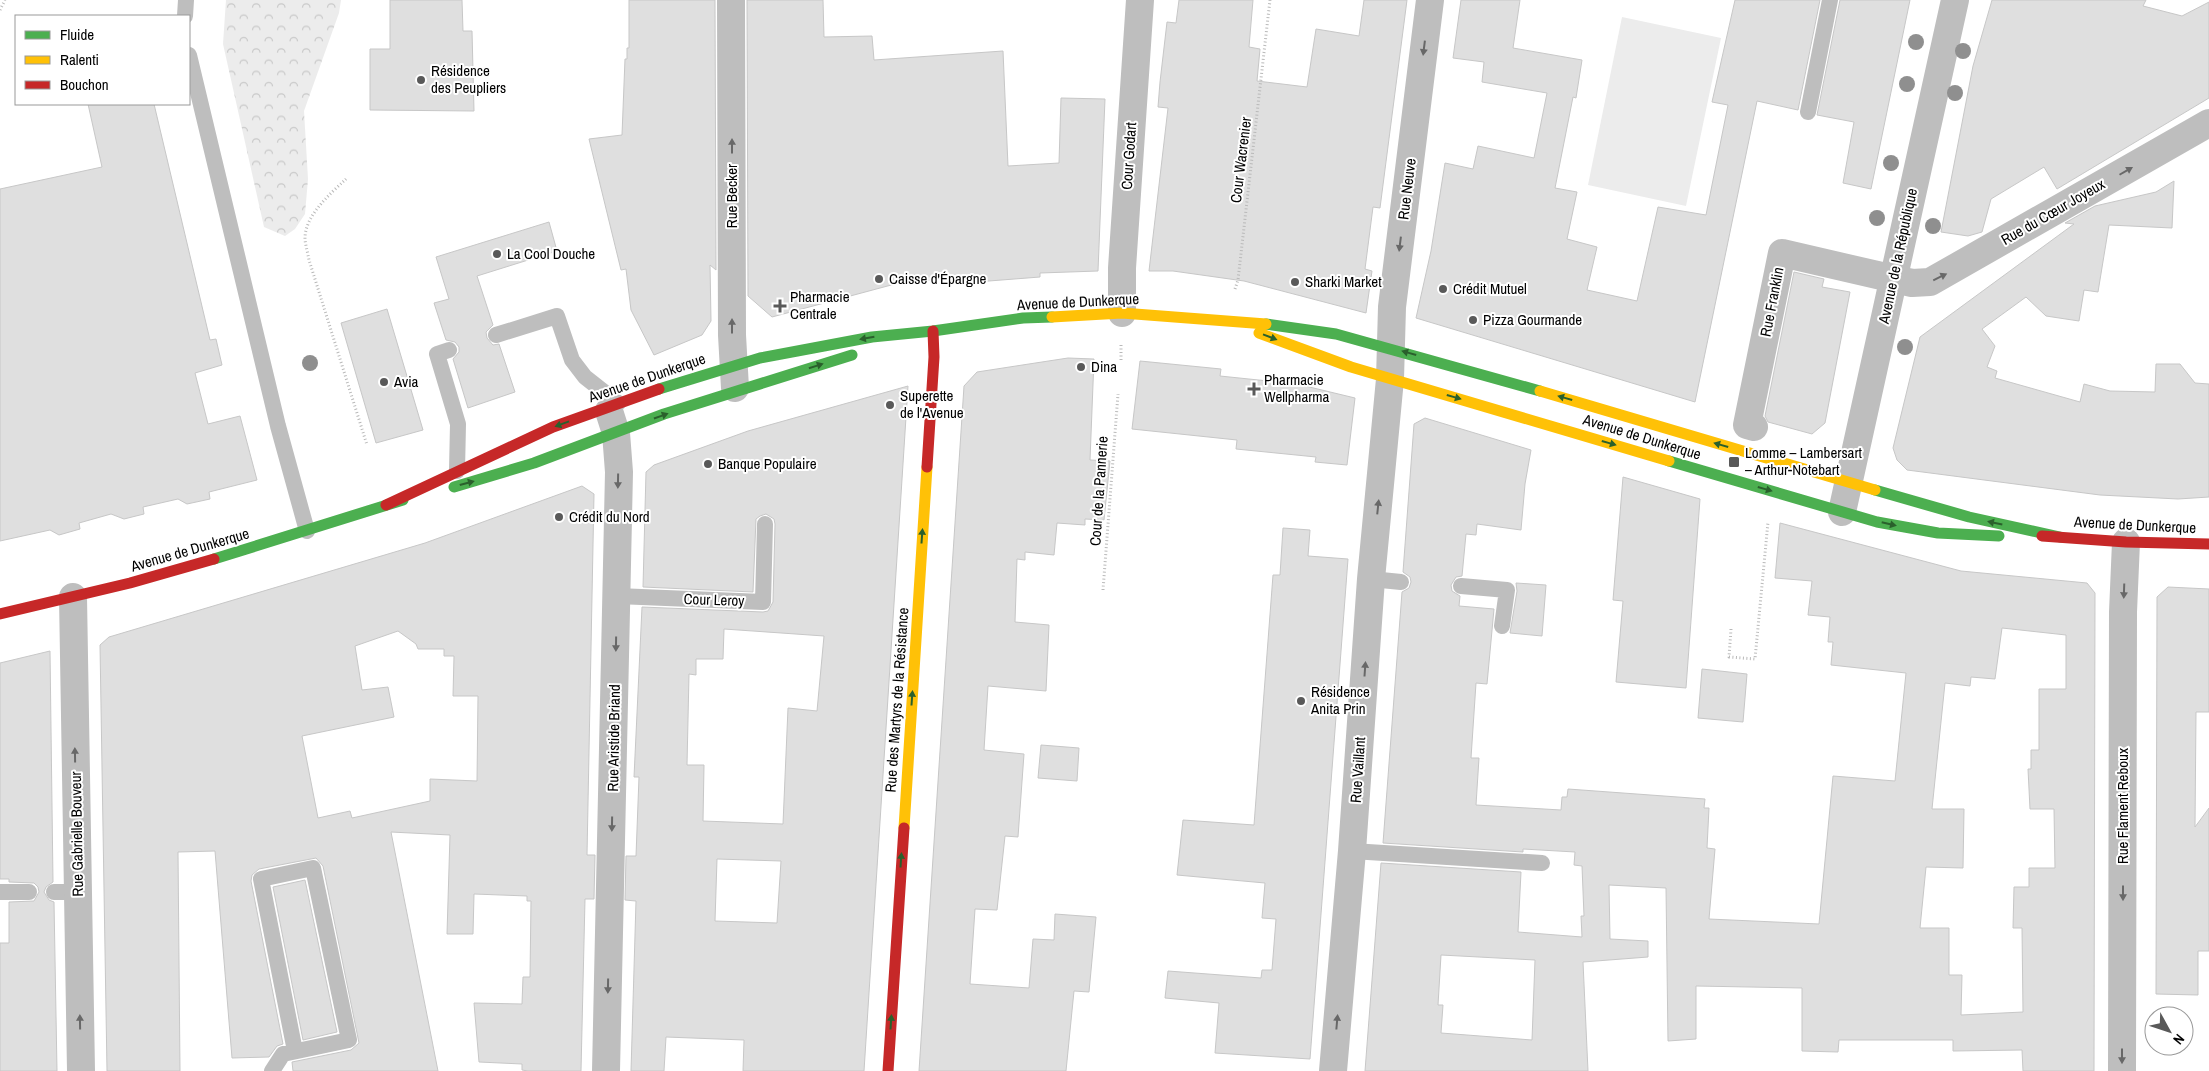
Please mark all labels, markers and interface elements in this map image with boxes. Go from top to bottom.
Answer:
legend [15,15,190,105]
text: Fluide [60,24,94,45]
one-way arrow [1420,41,1428,57]
text: Ralenti [60,49,99,70]
place label: Résidence des Peupliers [431,60,506,98]
text: Bouchon [60,74,109,95]
marker: Résidence des Peupliers [415,74,427,86]
street label: Cour Wacrenier [1225,116,1256,204]
street label: Cour Godart [1116,121,1141,190]
one-way arrow [728,137,736,153]
street label: Rue Neuve [1392,157,1421,221]
street label: Rue Becker [721,164,742,228]
one-way arrow [2120,166,2133,175]
street label: Rue du Cœur Joyeux [1997,173,2109,250]
street label: Avenue de la République [1873,186,1922,327]
one-way arrow [1396,237,1404,253]
place label: La Cool Douche [507,243,595,264]
marker: La Cool Douche [491,248,503,260]
street label: Rue Franklin [1754,265,1789,338]
place label: Caisse d'Épargne [889,268,987,289]
place label: Sharki Market [1305,271,1382,292]
marker: Caisse d'Épargne [873,273,885,285]
one-way arrow [1933,273,1947,281]
marker: Sharki Market [1289,276,1301,288]
place label: Crédit Mutuel [1453,278,1527,299]
marker: Crédit Mutuel [1437,283,1449,295]
place label: Pharmacie Centrale [790,286,850,324]
street label: Avenue de Dunkerque [1015,288,1140,315]
marker: Pharmacie Centrale [774,300,786,312]
place label: Pizza Gourmande [1483,309,1582,330]
marker: Pizza Gourmande [1467,314,1479,326]
one-way arrow [728,317,736,333]
one-way arrow [859,334,875,342]
one-way arrow [1263,334,1278,342]
street label: Avenue de Dunkerque [585,348,708,408]
one-way arrow [1401,349,1416,357]
place label: Dina [1091,356,1117,377]
marker: Dina [1075,361,1087,373]
one-way arrow [809,362,824,370]
place label: Pharmacie Wellpharma [1264,369,1330,407]
place label: Avia [393,371,419,392]
marker: Avia [378,376,390,388]
marker: Pharmacie Wellpharma [1248,383,1260,395]
place label: Superette de l'Avenue [900,385,964,423]
one-way arrow [1446,393,1461,401]
one-way arrow [1558,394,1573,402]
marker: Superette de l'Avenue [884,399,896,411]
street label: Avenue de Dunkerque [1580,408,1704,464]
one-way arrow [654,411,669,419]
one-way arrow [554,420,569,428]
street label: Cour de la Pannerie [1084,435,1113,547]
one-way arrow [1602,439,1617,447]
one-way arrow [1713,440,1728,448]
place label: Lomme – Lambersart – Arthur-Notebart [1745,442,1862,480]
place label: Banque Populaire [718,453,817,474]
marker: Lomme – Lambersart – Arthur-Notebart [1727,455,1741,469]
marker: Banque Populaire [702,458,714,470]
one-way arrow [614,473,622,489]
one-way arrow [459,479,474,487]
one-way arrow [1758,485,1773,493]
one-way arrow [1375,498,1383,514]
place label: Crédit du Nord [569,506,650,527]
marker: Crédit du Nord [553,511,565,523]
street label: Avenue de Dunkerque [2072,511,2197,538]
one-way arrow [1987,519,2002,527]
one-way arrow [1882,520,1897,528]
street label: Avenue de Dunkerque [127,523,252,577]
one-way arrow [919,528,927,544]
one-way arrow [2119,583,2127,599]
street label: Cour Leroy [683,588,746,611]
street label: Rue des Martyrs de la Résistance [880,607,913,793]
one-way arrow [612,636,620,652]
one-way arrow [1361,660,1369,676]
place label: Résidence Anita Prin [1310,681,1370,719]
street label: Rue Aristide Briand [602,684,625,792]
one-way arrow [908,690,916,706]
marker: Résidence Anita Prin [1295,695,1307,707]
street label: Rue Vaillant [1345,736,1370,804]
one-way arrow [71,747,79,763]
street label: Rue Flament Reboux [2112,747,2133,864]
street label: Rue Gabrielle Bouveur [65,771,88,897]
one-way arrow [608,816,616,832]
one-way arrow [898,852,906,868]
one-way arrow [2119,885,2127,901]
one-way arrow [604,978,612,994]
north arrow [2144,1006,2194,1056]
one-way arrow [76,1014,84,1030]
one-way arrow [887,1014,895,1030]
one-way arrow [1334,1014,1342,1030]
text: N [2169,1030,2189,1048]
one-way arrow [2118,1048,2126,1064]

